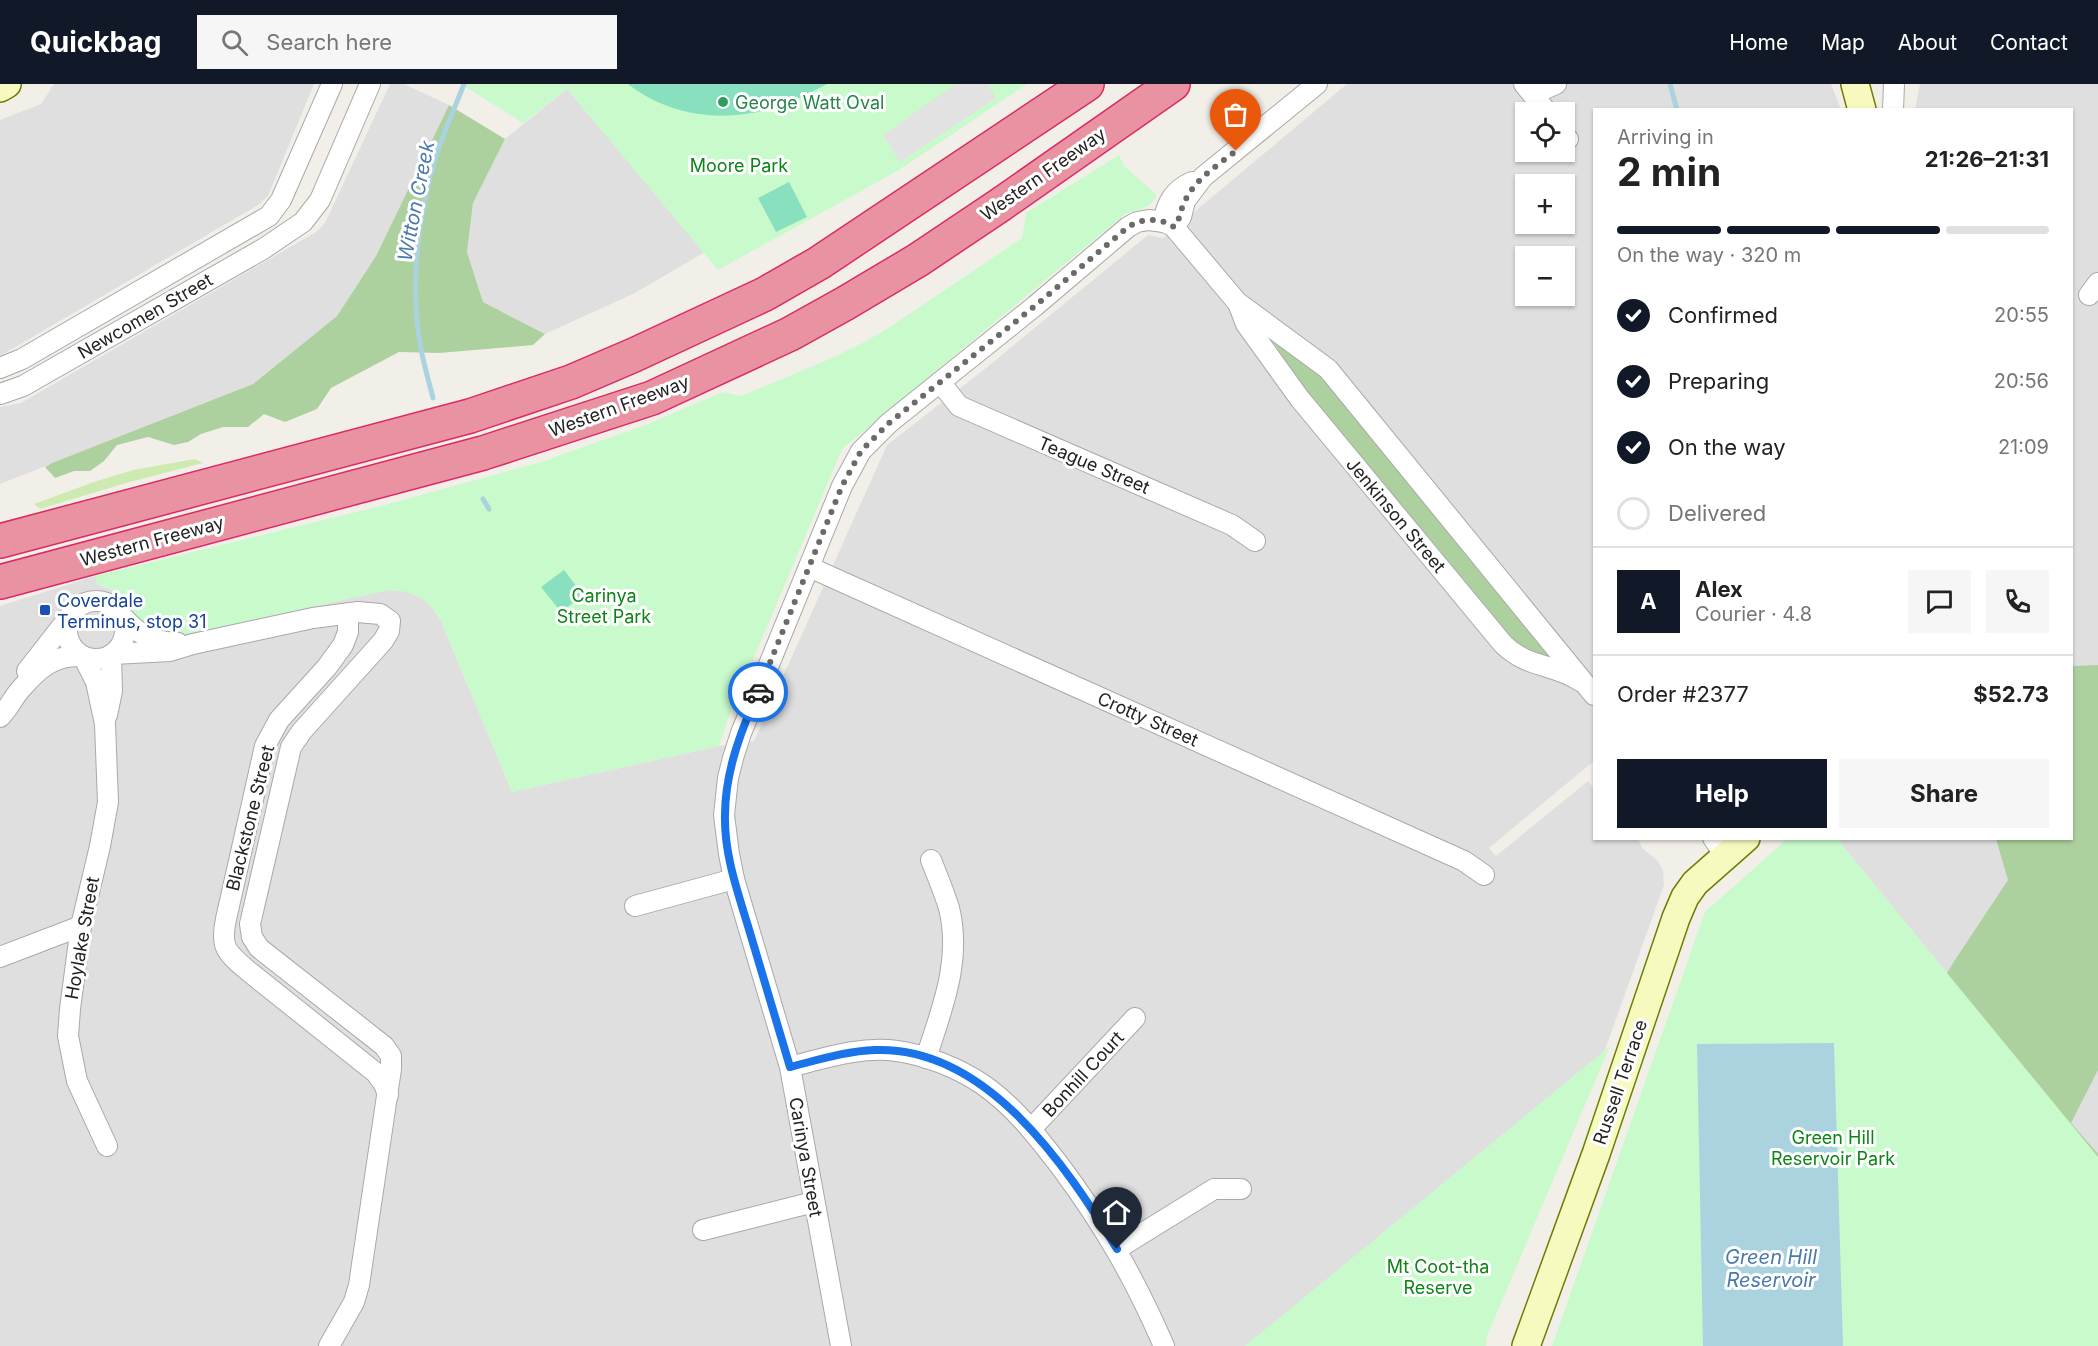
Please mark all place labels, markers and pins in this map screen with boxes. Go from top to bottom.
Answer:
pin [1210,89,1261,151]
place label: George Watt Oval [735,92,884,113]
marker: George Watt Oval [716,95,730,109]
place label: Coverdale Terminus, stop 31 [57,590,206,632]
marker: Coverdale Terminus, stop 31 [38,603,52,617]
pin [1091,1187,1142,1249]

